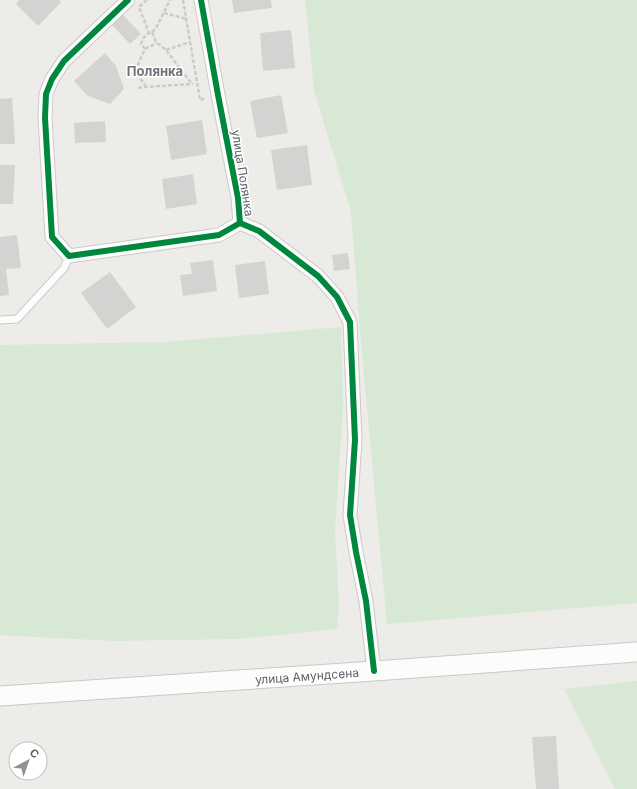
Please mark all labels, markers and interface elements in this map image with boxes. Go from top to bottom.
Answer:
district label: Полянка [127,63,183,79]
street label: улица Полянка [229,129,257,217]
street label: улица Амундсена [255,665,359,687]
north arrow [8,741,48,781]
text: С [27,745,42,761]

